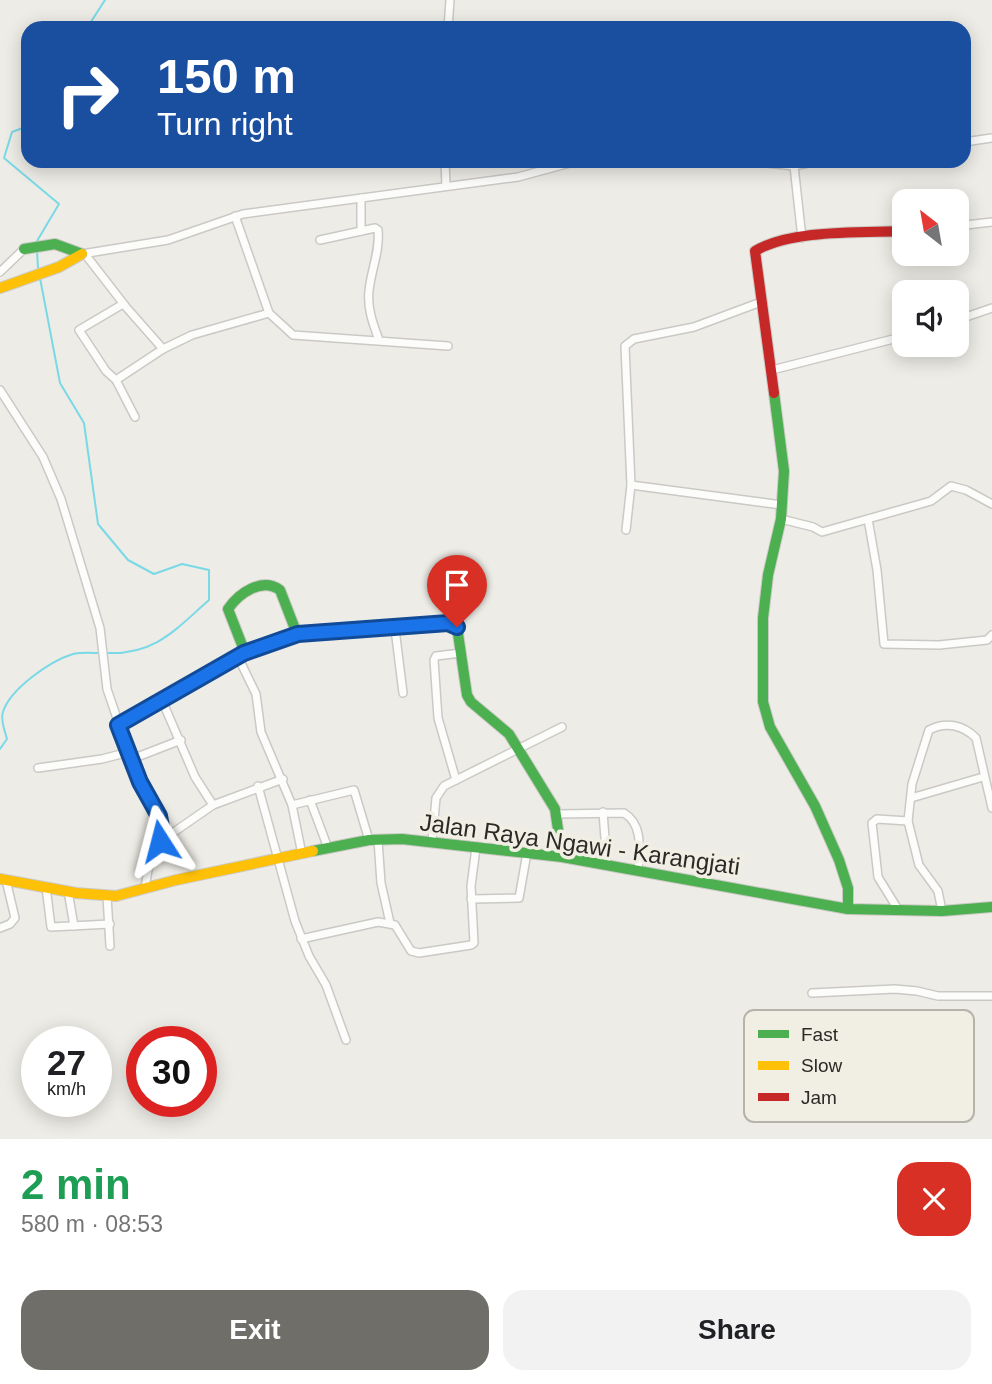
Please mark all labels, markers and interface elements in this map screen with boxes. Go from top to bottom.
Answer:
icon: right [42,49,133,140]
text: 150 m [157,49,296,103]
text: Turn right [157,106,293,142]
north arrow [892,189,970,266]
map controls [892,189,969,357]
button: sound [892,280,969,357]
pin [427,555,487,627]
icon: arrive [438,566,476,604]
position arrow [123,804,197,878]
street label: Jalan Raya Ngawi - Karangjati [418,808,742,880]
legend [744,1010,974,1122]
text: Fast [801,1024,839,1045]
speed limit sign: 30 [126,1026,217,1117]
text: 27 [47,1043,86,1082]
text: Slow [801,1055,842,1076]
text: km/h [47,1079,86,1099]
text: Jam [801,1087,837,1108]
text: 2 min [21,1161,131,1208]
button: close [897,1162,971,1236]
text: 580 m · 08:53 [21,1211,163,1237]
button: Exit [21,1290,489,1370]
button: Share [503,1290,971,1370]

